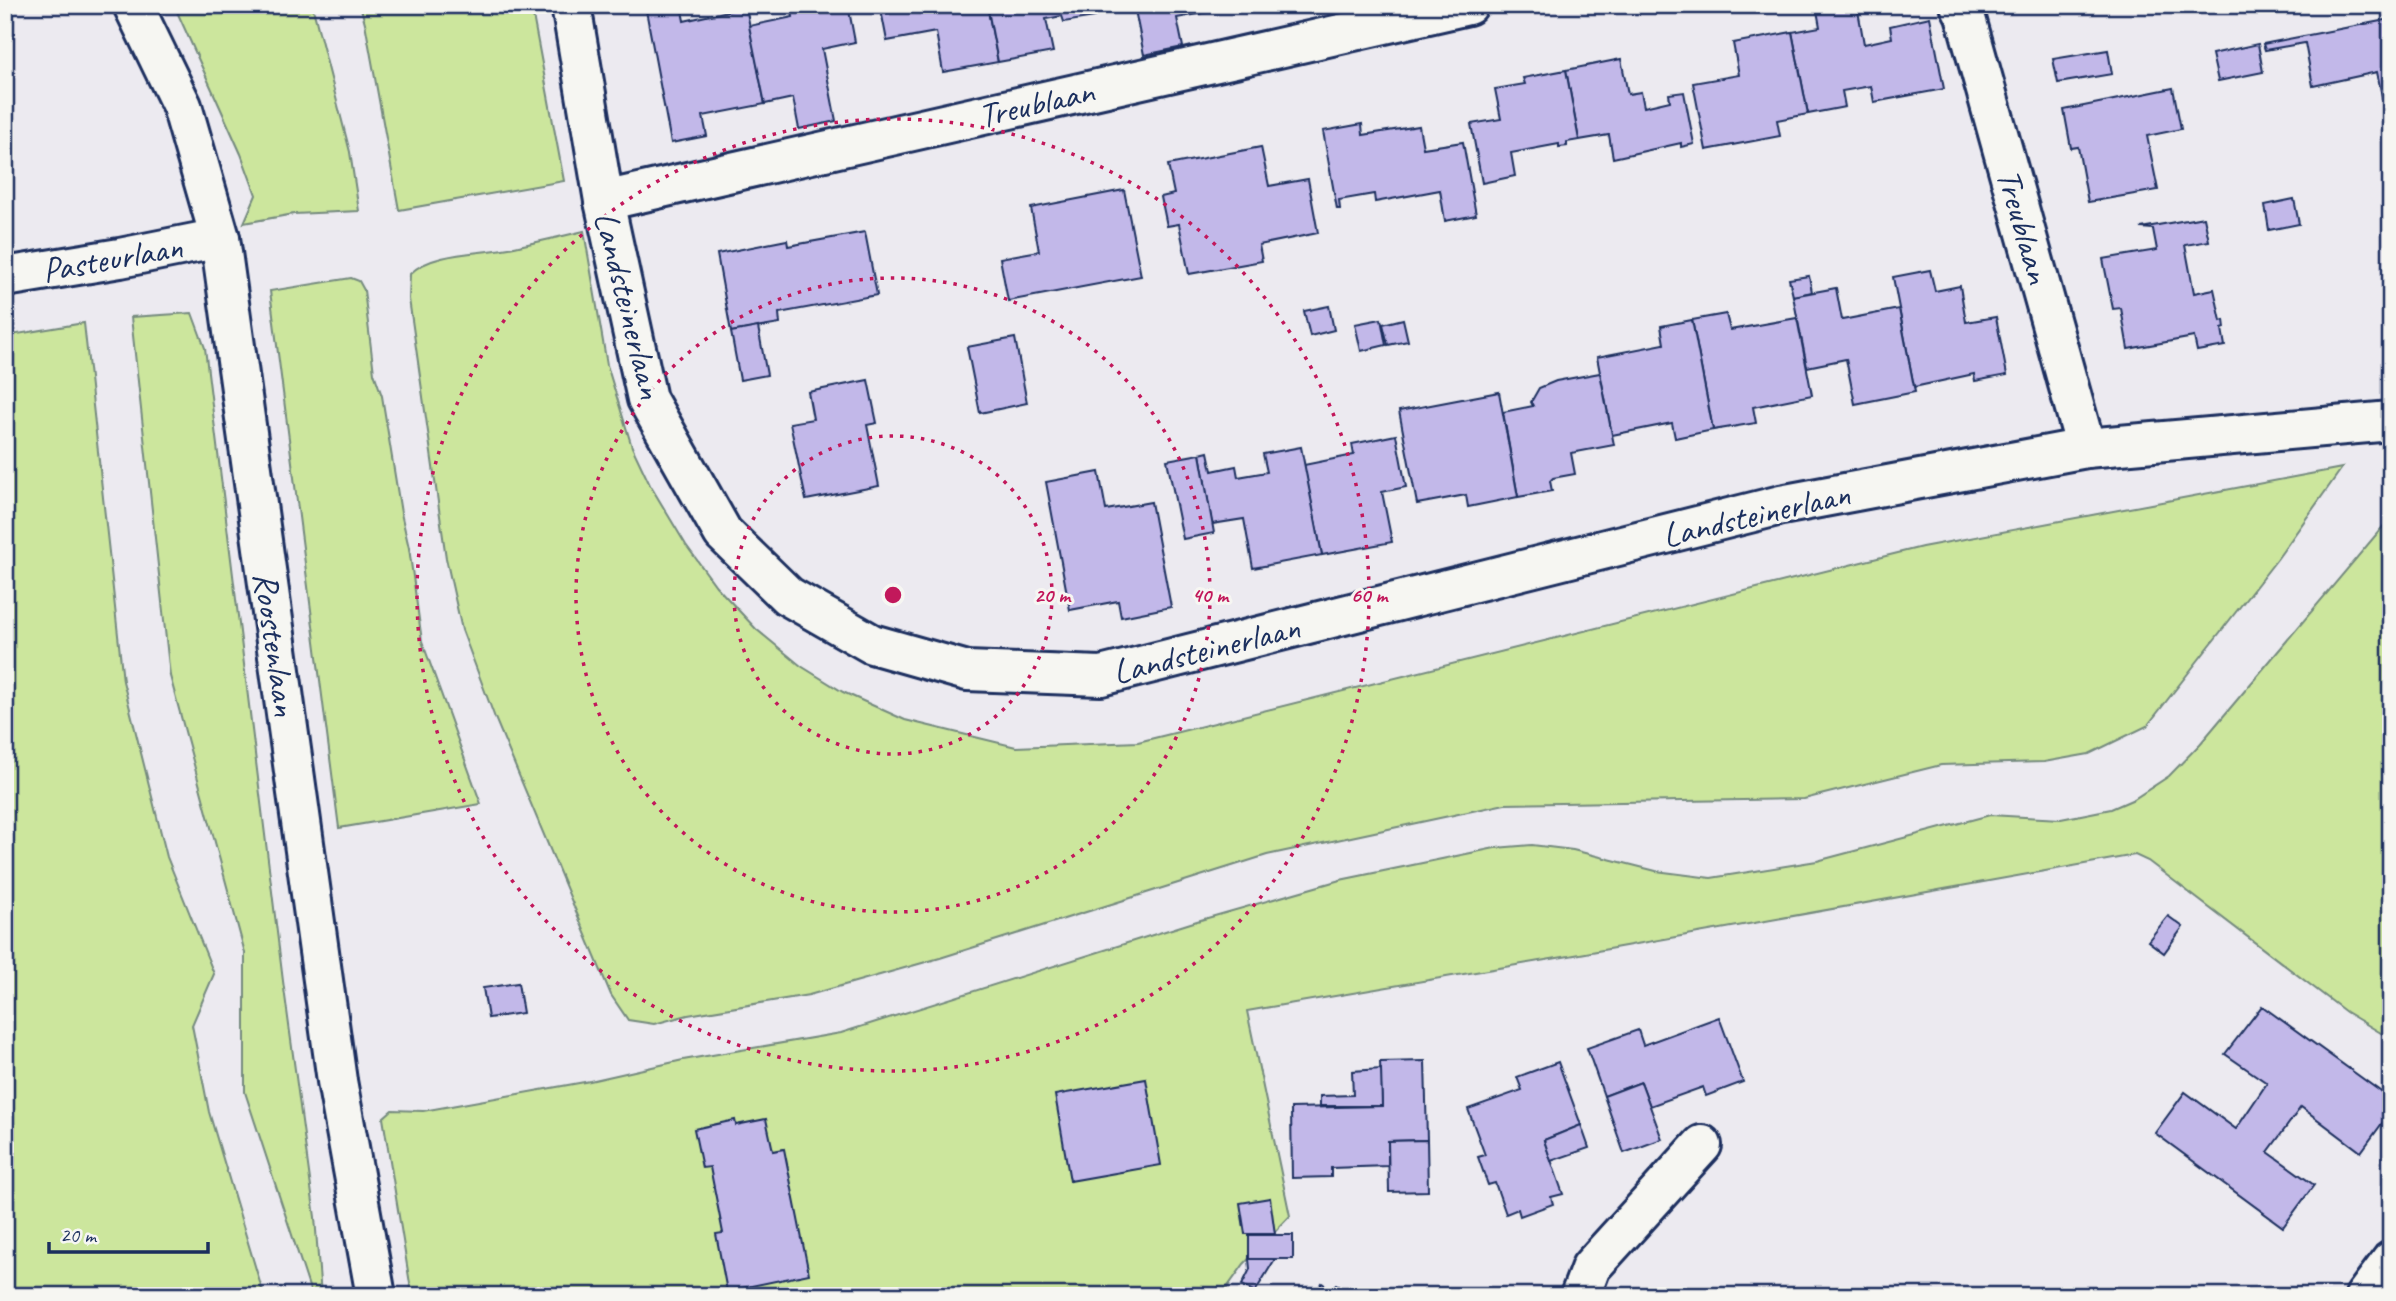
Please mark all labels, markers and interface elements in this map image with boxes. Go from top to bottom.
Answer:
street label: Treublaan [974,68,1099,139]
street label: Treublaan [1986,164,2062,290]
street label: Landsteinerlaan [584,207,674,403]
street label: Pasteurlaan [38,224,186,293]
street label: Landsteinerlaan [1658,471,1854,558]
street label: Roostenlaan [243,569,308,719]
text: 20 m [1034,582,1072,608]
text: 40 m [1192,582,1230,608]
text: 60 m [1351,582,1389,608]
centre of rings [881,583,905,607]
street label: Landsteinerlaan [1108,604,1304,694]
scale bar [49,1210,208,1254]
text: 20 m [60,1222,98,1248]

